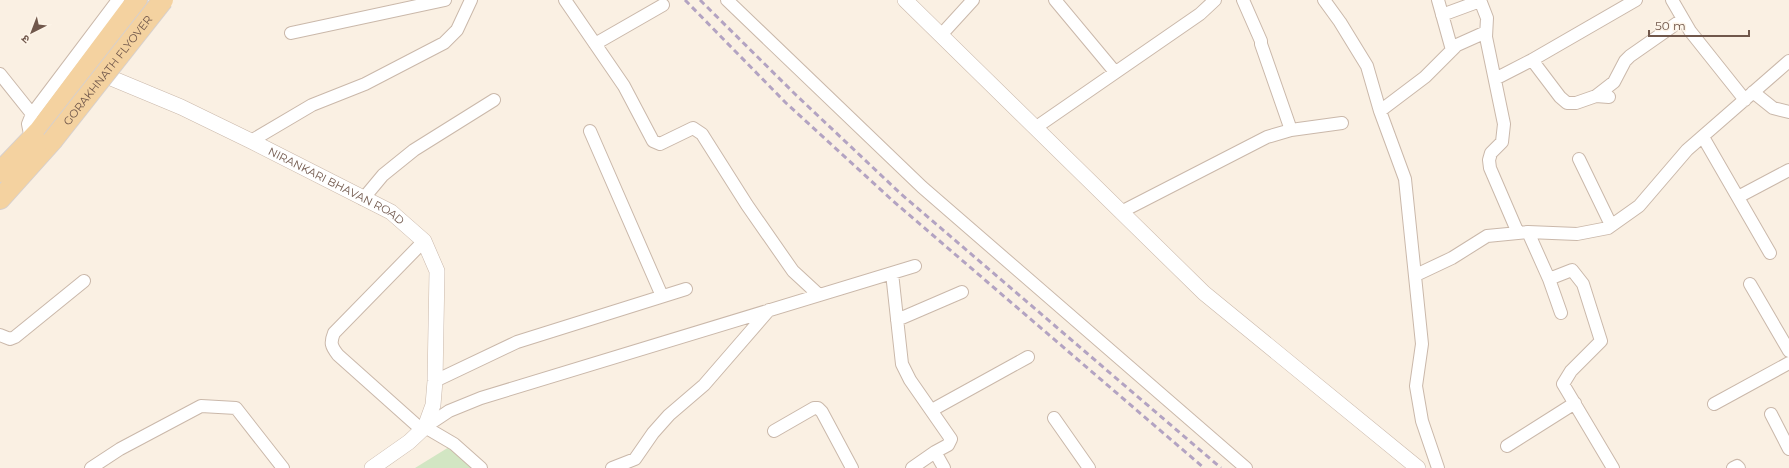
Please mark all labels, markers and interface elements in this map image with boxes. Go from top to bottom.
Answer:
north arrow [12,12,52,52]
street label: GORAKHNATH FLYOVER [60,12,155,128]
scale bar [1649,12,1749,38]
text: 50 m [1655,18,1686,33]
text: उ [18,32,32,47]
street label: NIRANKARI BHAVAN ROAD [266,144,407,228]

